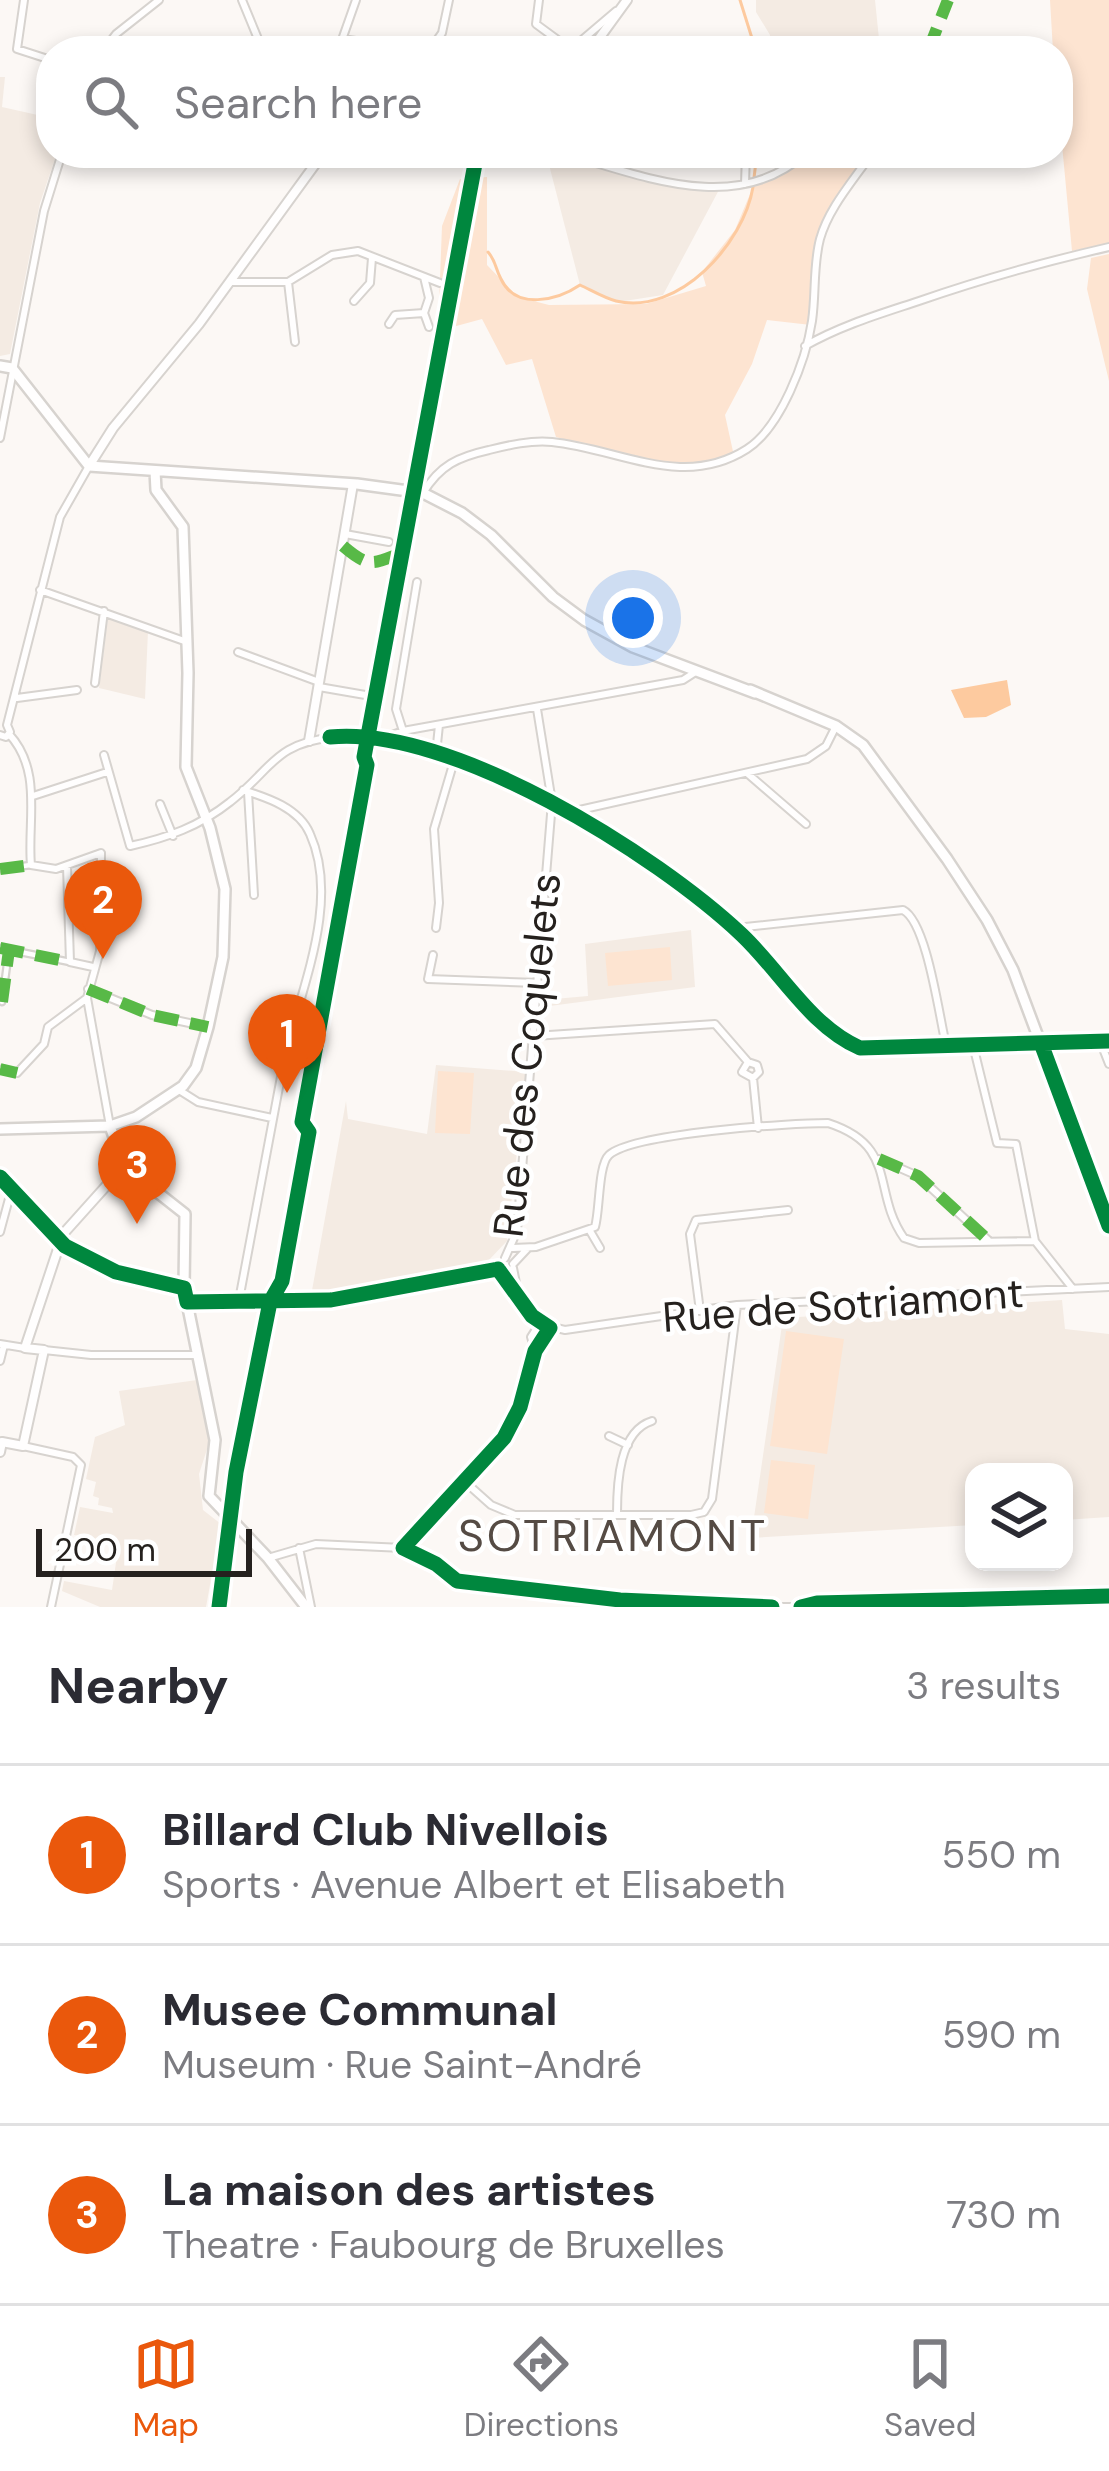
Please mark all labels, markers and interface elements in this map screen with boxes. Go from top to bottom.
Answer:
search box [36,36,1073,168]
icon: search [78,69,144,135]
text: Search here [174,73,422,132]
your location [603,588,663,648]
pin: 2 [64,860,142,959]
street label: Rue des Coquelets [481,870,573,1240]
pin: 1 [248,994,326,1093]
pin: 3 [98,1125,176,1224]
street label: Rue de Sotriamont [661,1265,1025,1345]
map controls [965,1463,1073,1571]
button: layers [965,1463,1073,1571]
district label: SOTRIAMONT [458,1506,768,1565]
scale bar [36,1523,252,1576]
text: 200 m [54,1528,156,1571]
text: Nearby [48,1652,229,1719]
text: 3 results [906,1660,1061,1711]
text: Billard Club Nivellois [162,1800,609,1859]
text: 1 [80,1829,94,1880]
text: 550 m [942,1829,1061,1880]
text: Sports · Avenue Albert et Elisabeth [162,1859,786,1910]
text: Musee Communal [162,1980,558,2039]
text: 2 [76,2009,98,2060]
text: 590 m [942,2009,1061,2060]
text: Museum · Rue Saint-André [162,2039,642,2090]
text: La maison des artistes [162,2160,656,2219]
text: 3 [75,2189,99,2240]
text: 730 m [946,2189,1061,2240]
text: Theatre · Faubourg de Bruxelles [162,2219,725,2270]
tab: Map [132,2331,199,2446]
tab: Directions [464,2331,619,2446]
tab: Saved [884,2331,977,2446]

